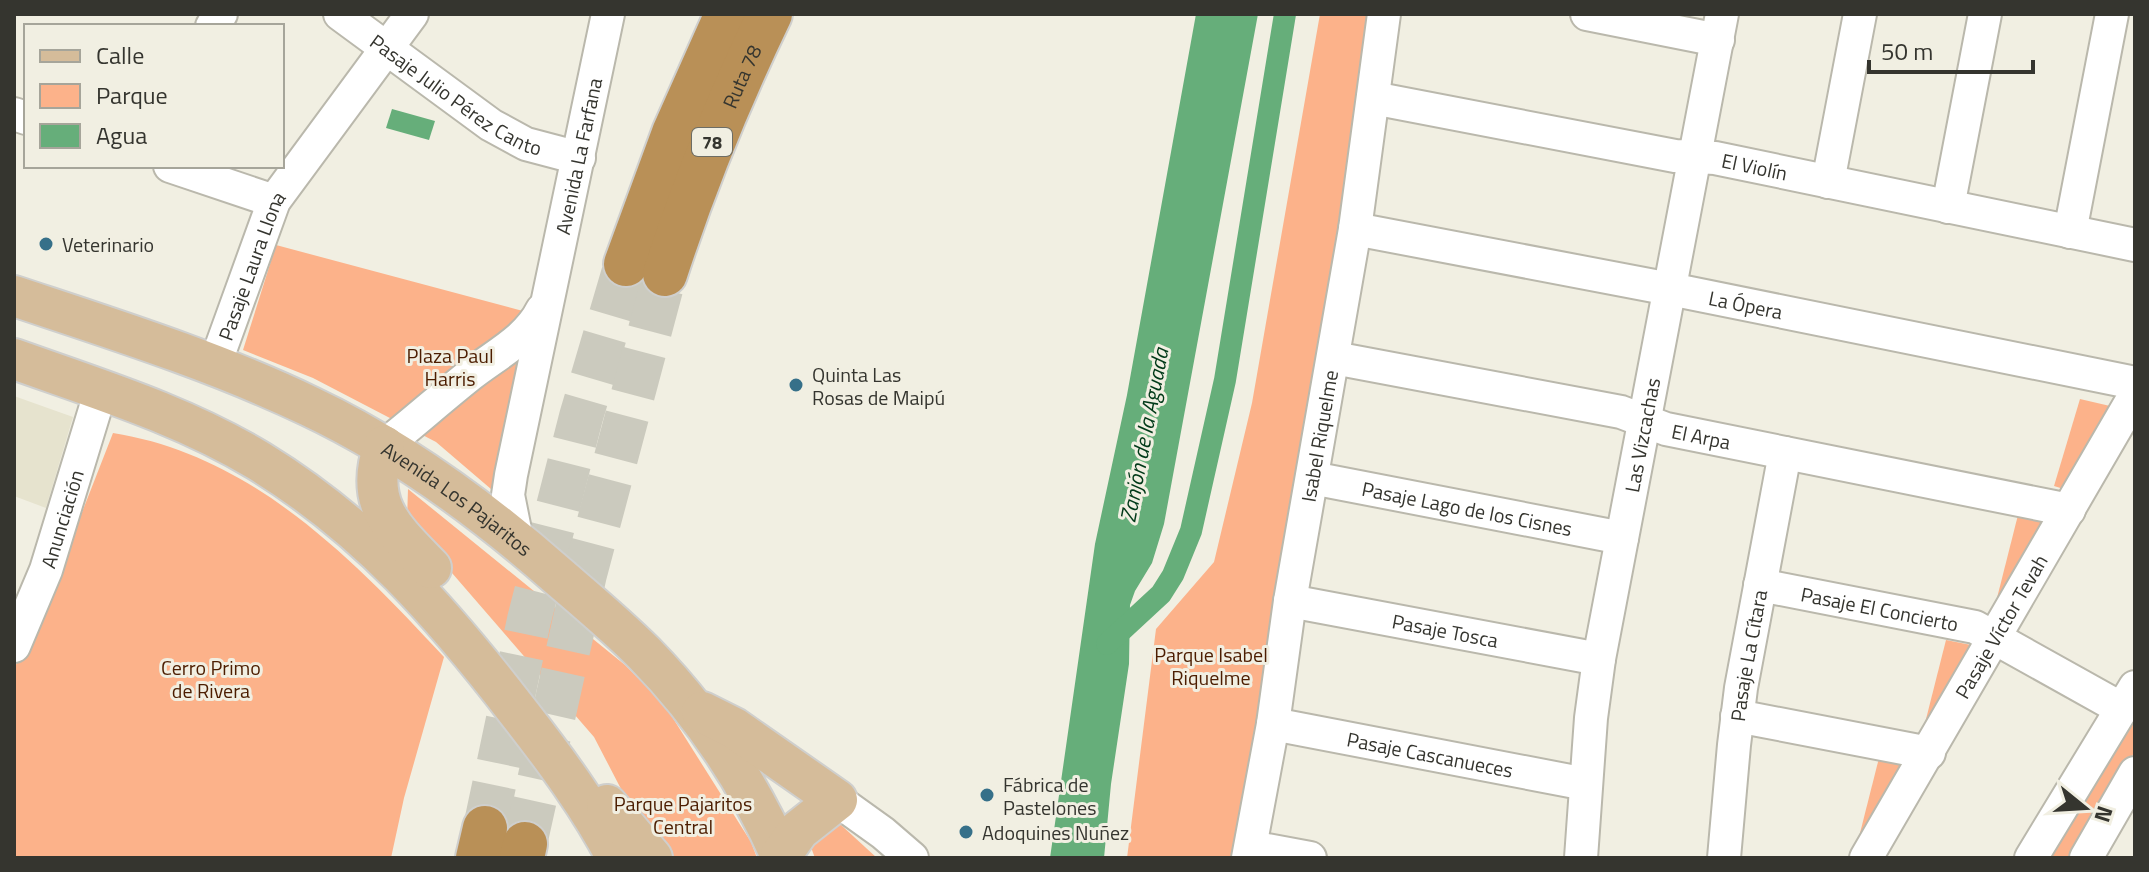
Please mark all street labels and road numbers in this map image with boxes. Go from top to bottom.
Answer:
street label: Pasaje Julio Pérez Canto [364,26,545,163]
street label: Ruta 78 [714,39,769,113]
street label: Avenida La Farfana [547,75,610,237]
road number: 78 [692,128,732,156]
street label: El Violín [1719,144,1790,188]
street label: Pasaje Laura Llona [209,184,292,345]
street label: La Ópera [1706,282,1786,327]
street label: Isabel Riquelme [1292,368,1346,504]
street label: Las Vizcachas [1616,375,1668,495]
street label: El Arpa [1669,415,1733,457]
street label: Avenida Los Pajaritos [376,433,539,563]
street label: Anunciación [32,466,91,572]
street label: Pasaje Lago de los Cisnes [1359,473,1575,544]
street label: Pasaje Víctor Tevah [1946,548,2055,704]
street label: Pasaje El Concierto [1798,578,1961,639]
street label: Pasaje La Cítara [1722,587,1775,723]
street label: Pasaje Tosca [1390,605,1501,655]
street label: Pasaje Cascanueces [1344,723,1516,785]

